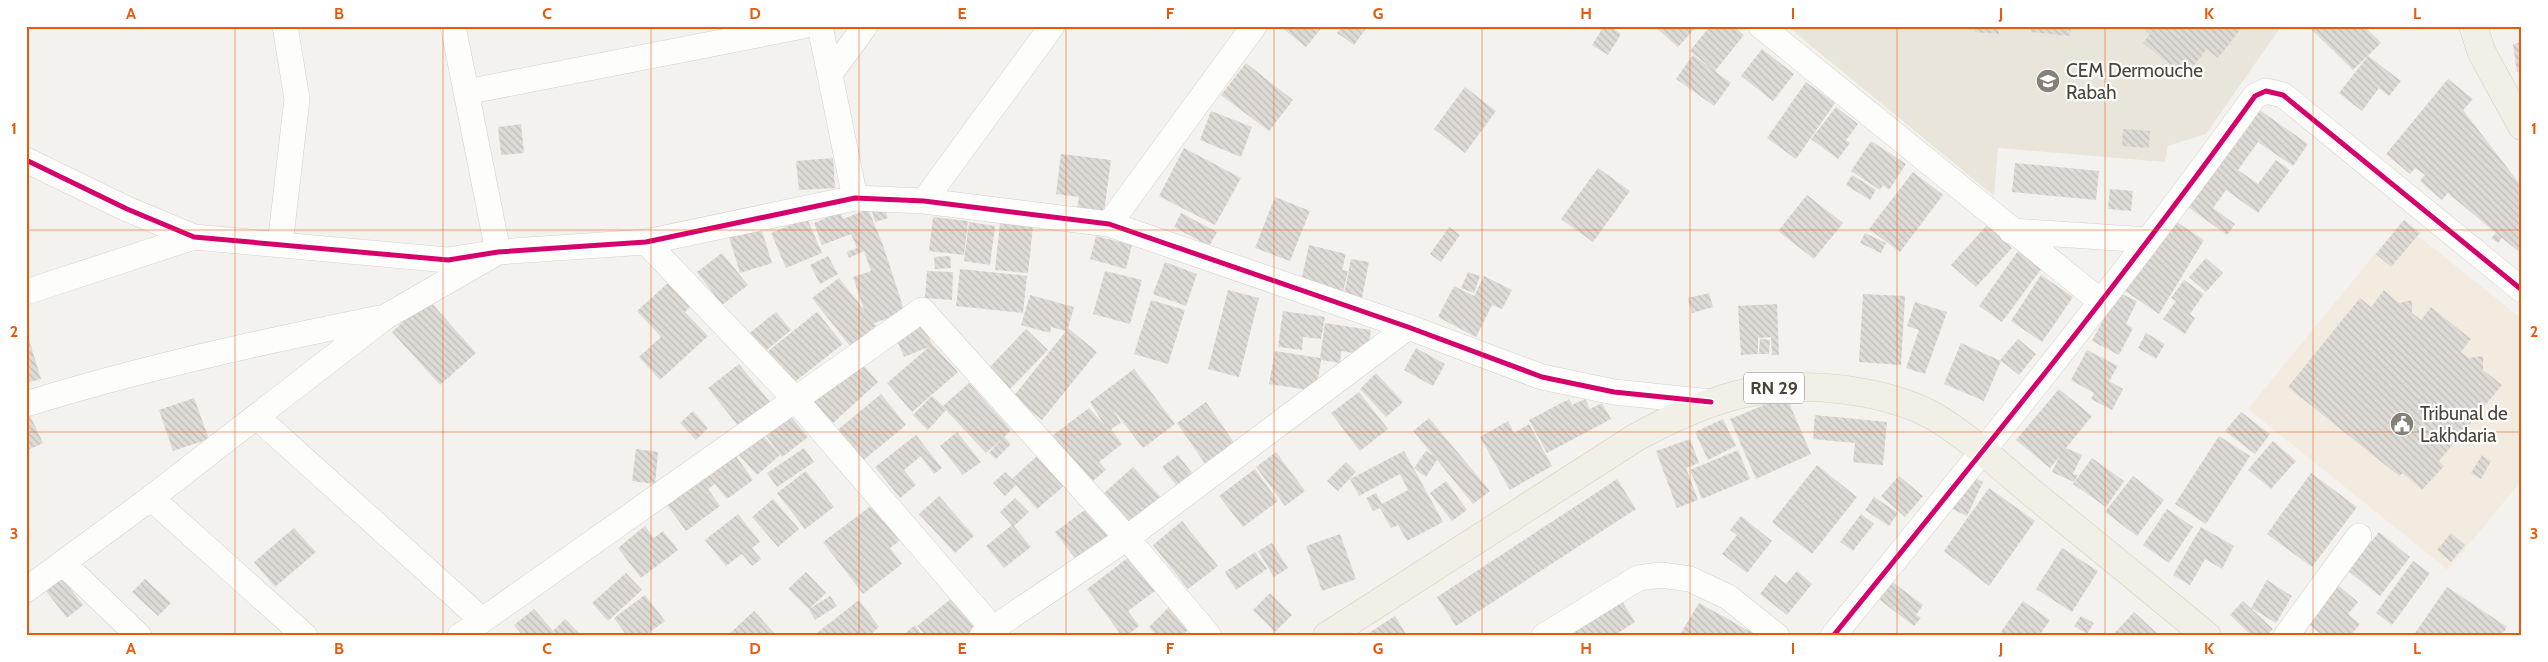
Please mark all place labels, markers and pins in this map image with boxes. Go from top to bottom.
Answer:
place label: CEM Dermouche Rabah [2066,59,2203,104]
school or university icon: CEM Dermouche Rabah [2035,68,2061,94]
place label: Tribunal de Lakhdaria [2420,402,2508,447]
public building icon: Tribunal de Lakhdaria [2389,411,2415,437]

